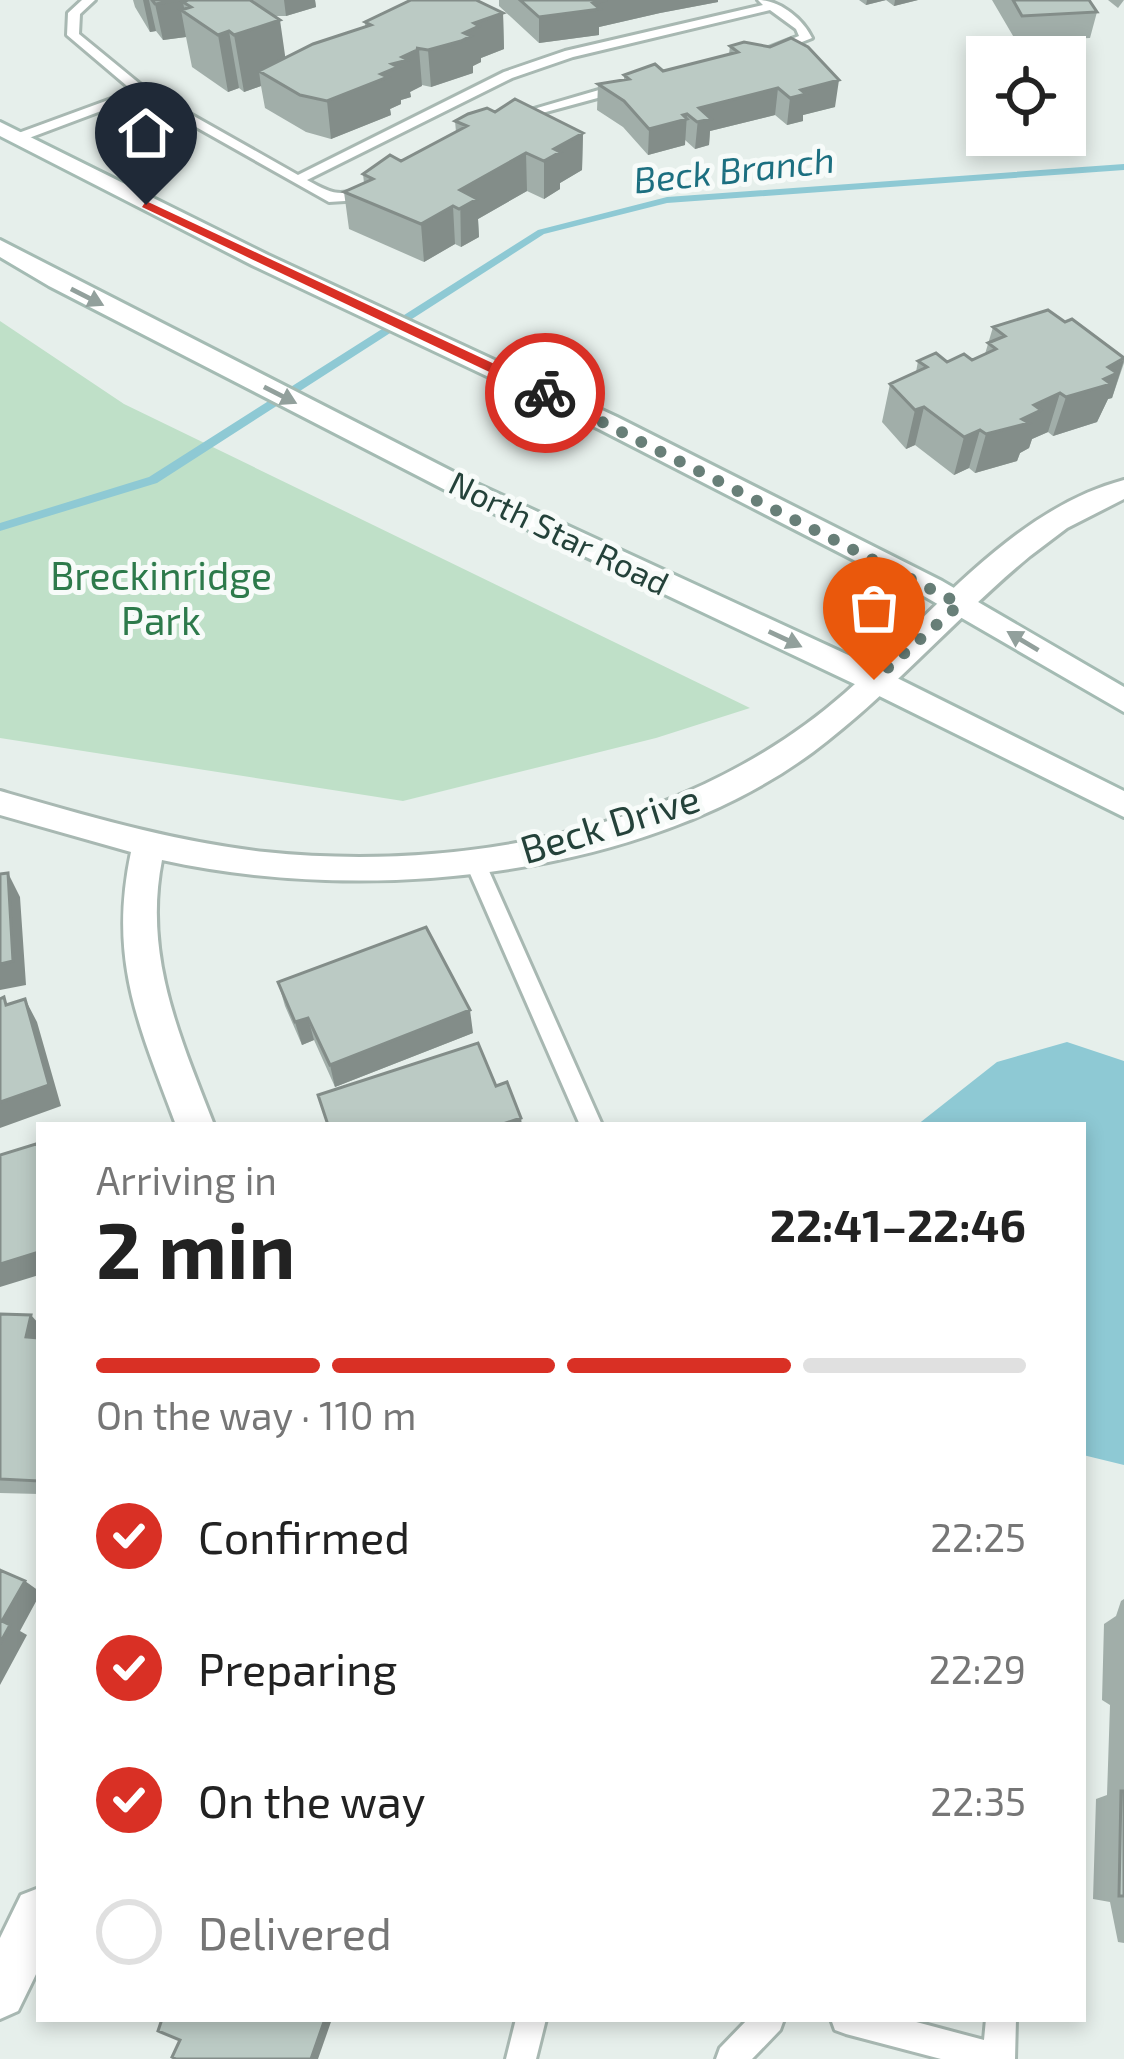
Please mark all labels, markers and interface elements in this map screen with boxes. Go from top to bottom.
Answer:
map controls [966,36,1086,156]
button: locate [966,36,1086,156]
pin [95,82,197,205]
icon: home [113,100,179,166]
water label: Beck Branch [631,137,836,200]
one-way arrow [70,286,104,306]
courier [485,333,605,453]
icon: bike [512,360,578,426]
one-way arrow [263,384,298,404]
street label: North Star Road [443,462,676,603]
park label: Breckinridge Park [50,551,272,643]
pin [823,557,925,680]
icon: bag [841,575,907,641]
one-way arrow [768,630,803,650]
one-way arrow [1006,632,1040,653]
street label: Beck Drive [514,773,705,872]
text: Arriving in [96,1156,277,1203]
text: 22:41–22:46 [770,1197,1026,1251]
text: 2 min [96,1201,295,1295]
text: On the way · 110 m [96,1391,416,1438]
icon: check [96,1503,162,1569]
text: Confirmed [198,1509,410,1563]
text: 22:25 [930,1513,1026,1560]
icon: check [96,1635,162,1701]
text: Preparing [198,1641,397,1695]
text: 22:29 [929,1645,1026,1692]
icon: check [96,1767,162,1833]
text: On the way [198,1773,425,1827]
text: 22:35 [930,1777,1026,1824]
text: Delivered [198,1905,392,1959]

